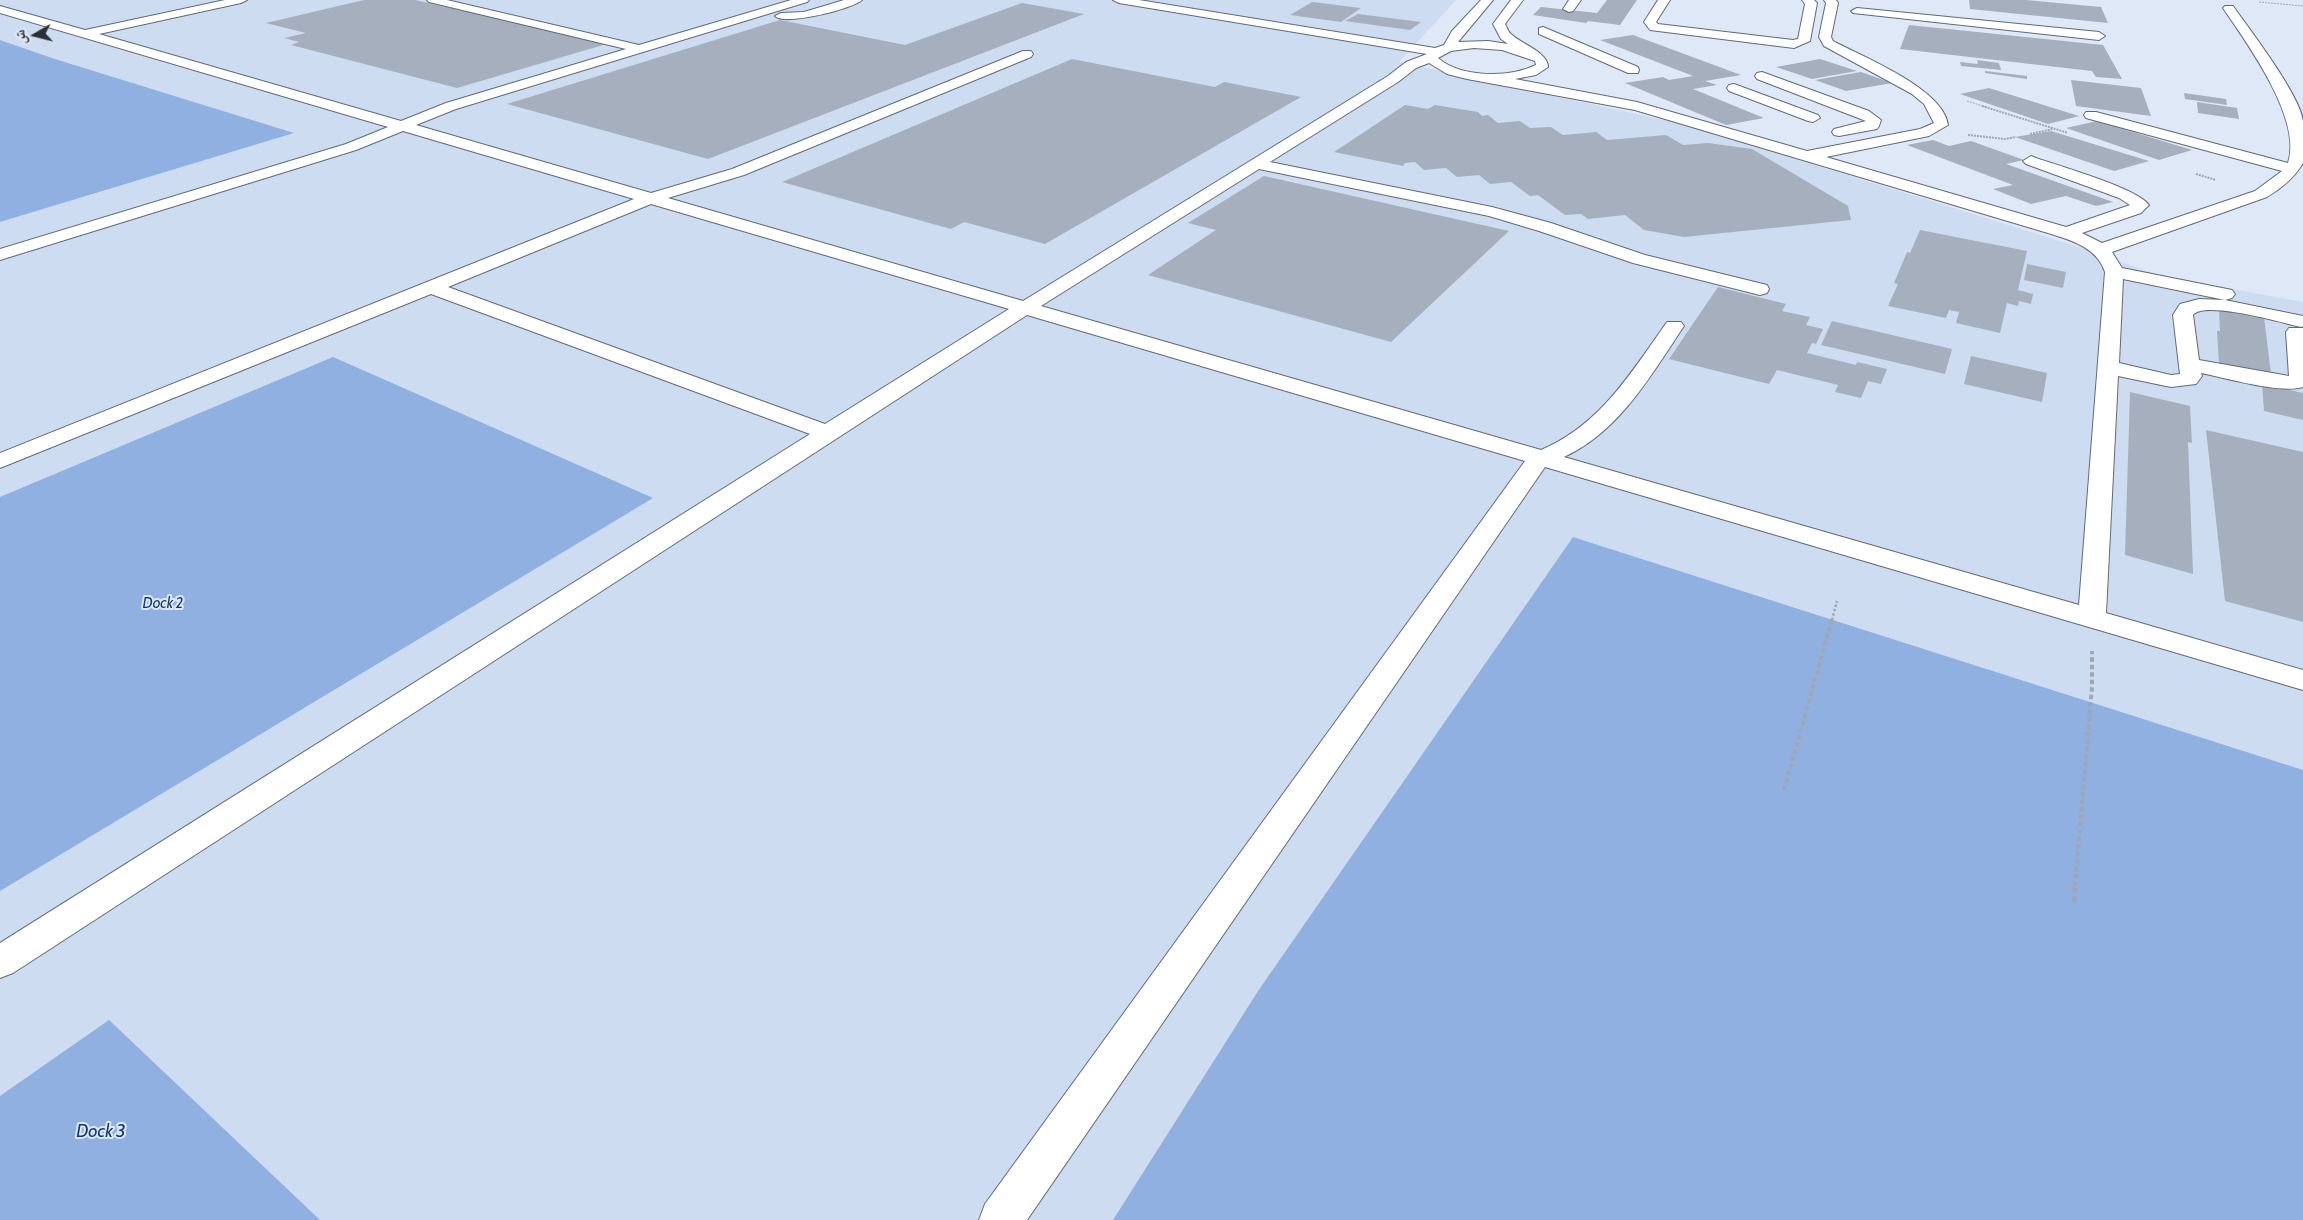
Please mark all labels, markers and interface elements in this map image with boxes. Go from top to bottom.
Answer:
north arrow [10,10,60,60]
text: ش [10,28,30,46]
water label: Dock 2 [143,595,183,613]
water label: Dock 3 [76,1121,126,1143]

